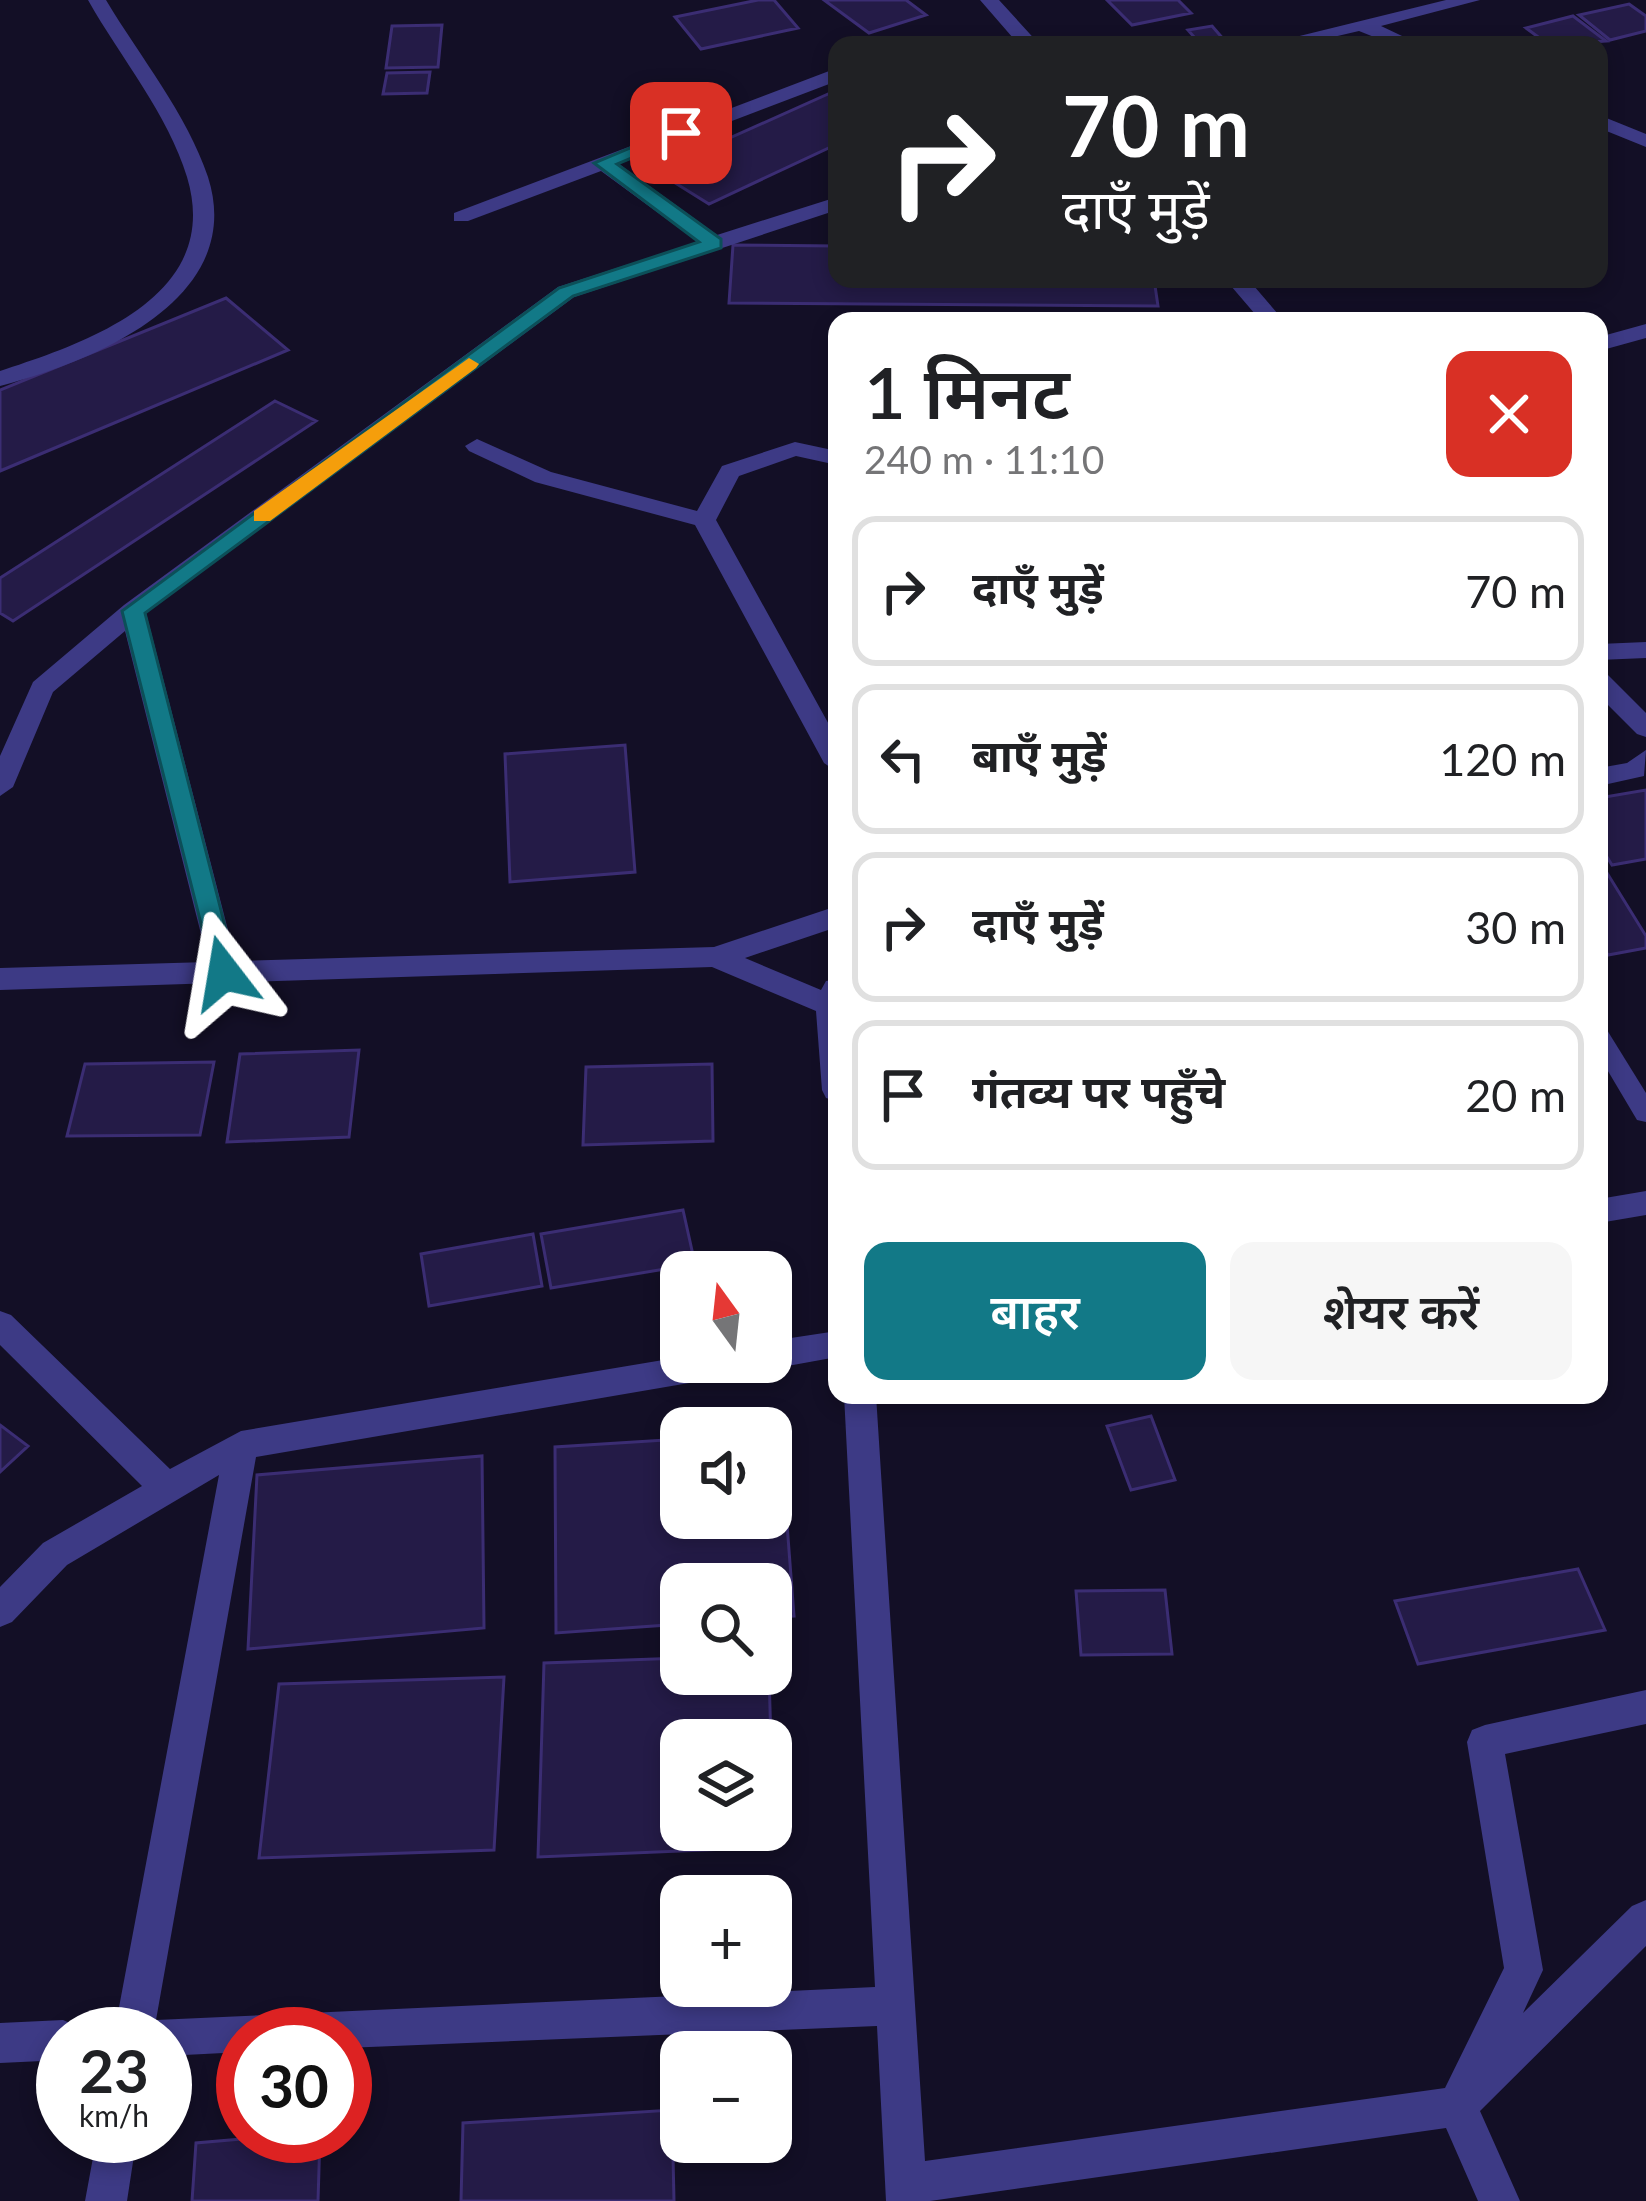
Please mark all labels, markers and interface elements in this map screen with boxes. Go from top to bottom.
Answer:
text: 70 m [1062,74,1250,175]
pin [630,82,732,184]
icon: right [864,84,1020,240]
icon: arrive [648,100,714,166]
text: दाएँ मुड़ें [1062,176,1210,241]
text: 1 मिनट [864,348,1070,434]
button: close [1446,351,1572,477]
text: 240 m · 11:10 [864,436,1104,482]
icon: right [870,558,936,624]
text: दाएँ मुड़ें [972,560,1104,614]
text: 70 m [1465,564,1566,618]
icon: left [870,726,936,792]
text: बाएँ मुड़ें [972,728,1106,782]
text: 120 m [1439,732,1566,786]
icon: right [870,894,936,960]
text: दाएँ मुड़ें [972,896,1104,950]
text: 30 m [1465,900,1566,954]
position arrow [161,910,287,1036]
icon: arrive [870,1062,936,1128]
text: गंतव्य पर पहुँचे [972,1064,1225,1118]
text: 20 m [1465,1068,1566,1122]
button: बाहर [864,1242,1206,1380]
button: शेयर करें [1230,1242,1572,1380]
north arrow [660,1251,792,1383]
map controls [660,1251,792,2163]
button: sound [660,1407,792,1539]
button: search [660,1563,792,1695]
button: layers [660,1719,792,1851]
button: + [660,1875,792,2007]
speed limit sign: 30 [216,2007,372,2163]
button: − [660,2031,792,2163]
text: 23 [79,2034,149,2106]
text: km/h [79,2097,149,2133]

